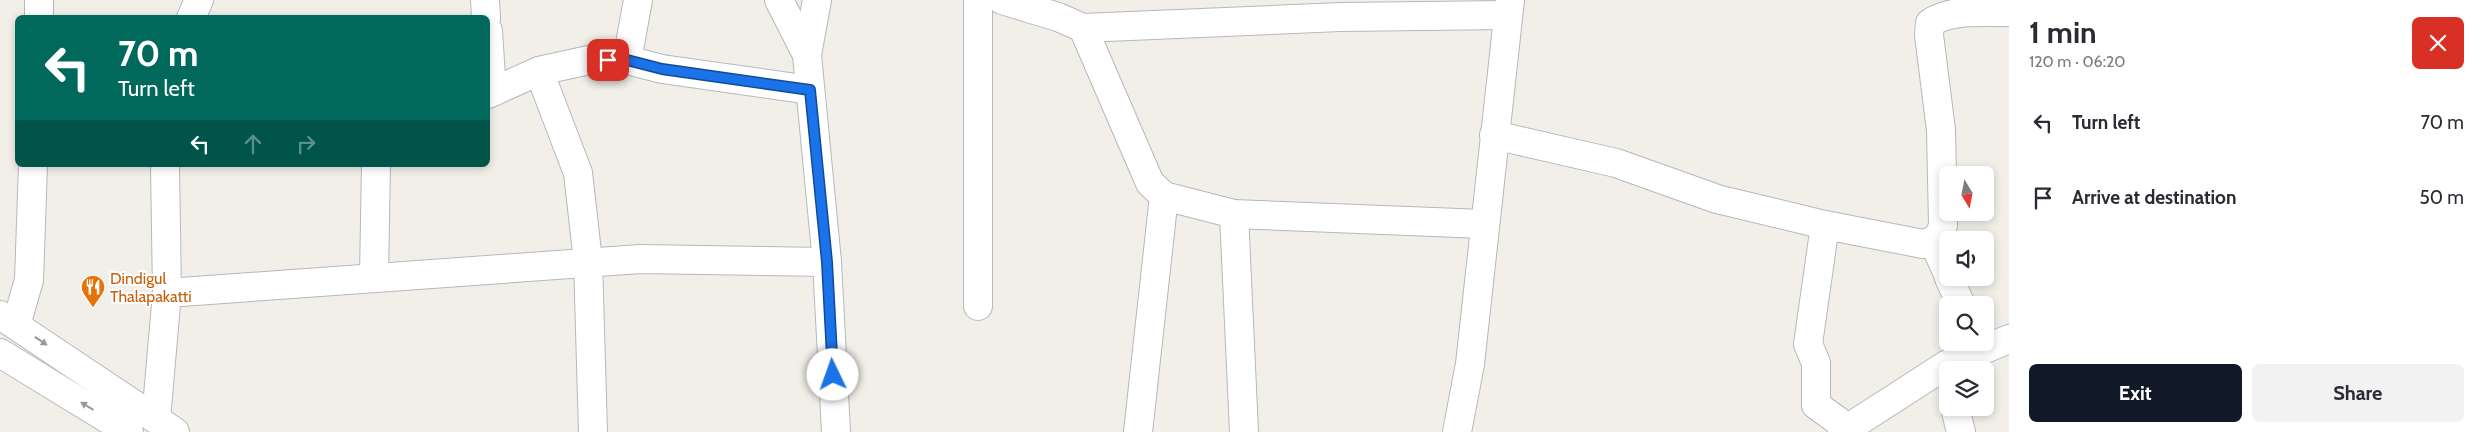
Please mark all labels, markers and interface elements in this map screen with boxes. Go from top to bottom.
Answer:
text: 1 min [2029,14,2097,51]
button: close [2412,17,2464,69]
text: 70 m [118,32,199,75]
icon: left [35,35,100,100]
pin [587,39,629,81]
icon: arrive [594,46,622,74]
text: 120 m · 06:20 [2029,52,2126,71]
text: Turn left [118,75,195,102]
icon: left [2029,109,2057,137]
text: Turn left [2072,111,2140,134]
text: 70 m [2420,111,2464,134]
icon: left [186,130,214,158]
icon: ahead [239,130,267,158]
icon: right [292,130,320,158]
north arrow [1939,166,1994,221]
map controls [1939,166,1994,416]
icon: arrive [2029,184,2057,212]
text: Arrive at destination [2072,186,2236,209]
text: 50 m [2420,186,2464,209]
button: sound [1939,231,1994,286]
place label: Dindigul Thalapakatti [110,269,192,306]
restaurant icon: Dindigul Thalapakatti [80,274,106,308]
button: search [1939,296,1994,351]
one-way arrow [34,336,48,346]
position arrow [806,348,858,400]
button: layers [1939,361,1994,416]
button: Exit [2029,364,2242,422]
button: Share [2252,364,2464,422]
one-way arrow [81,402,94,411]

